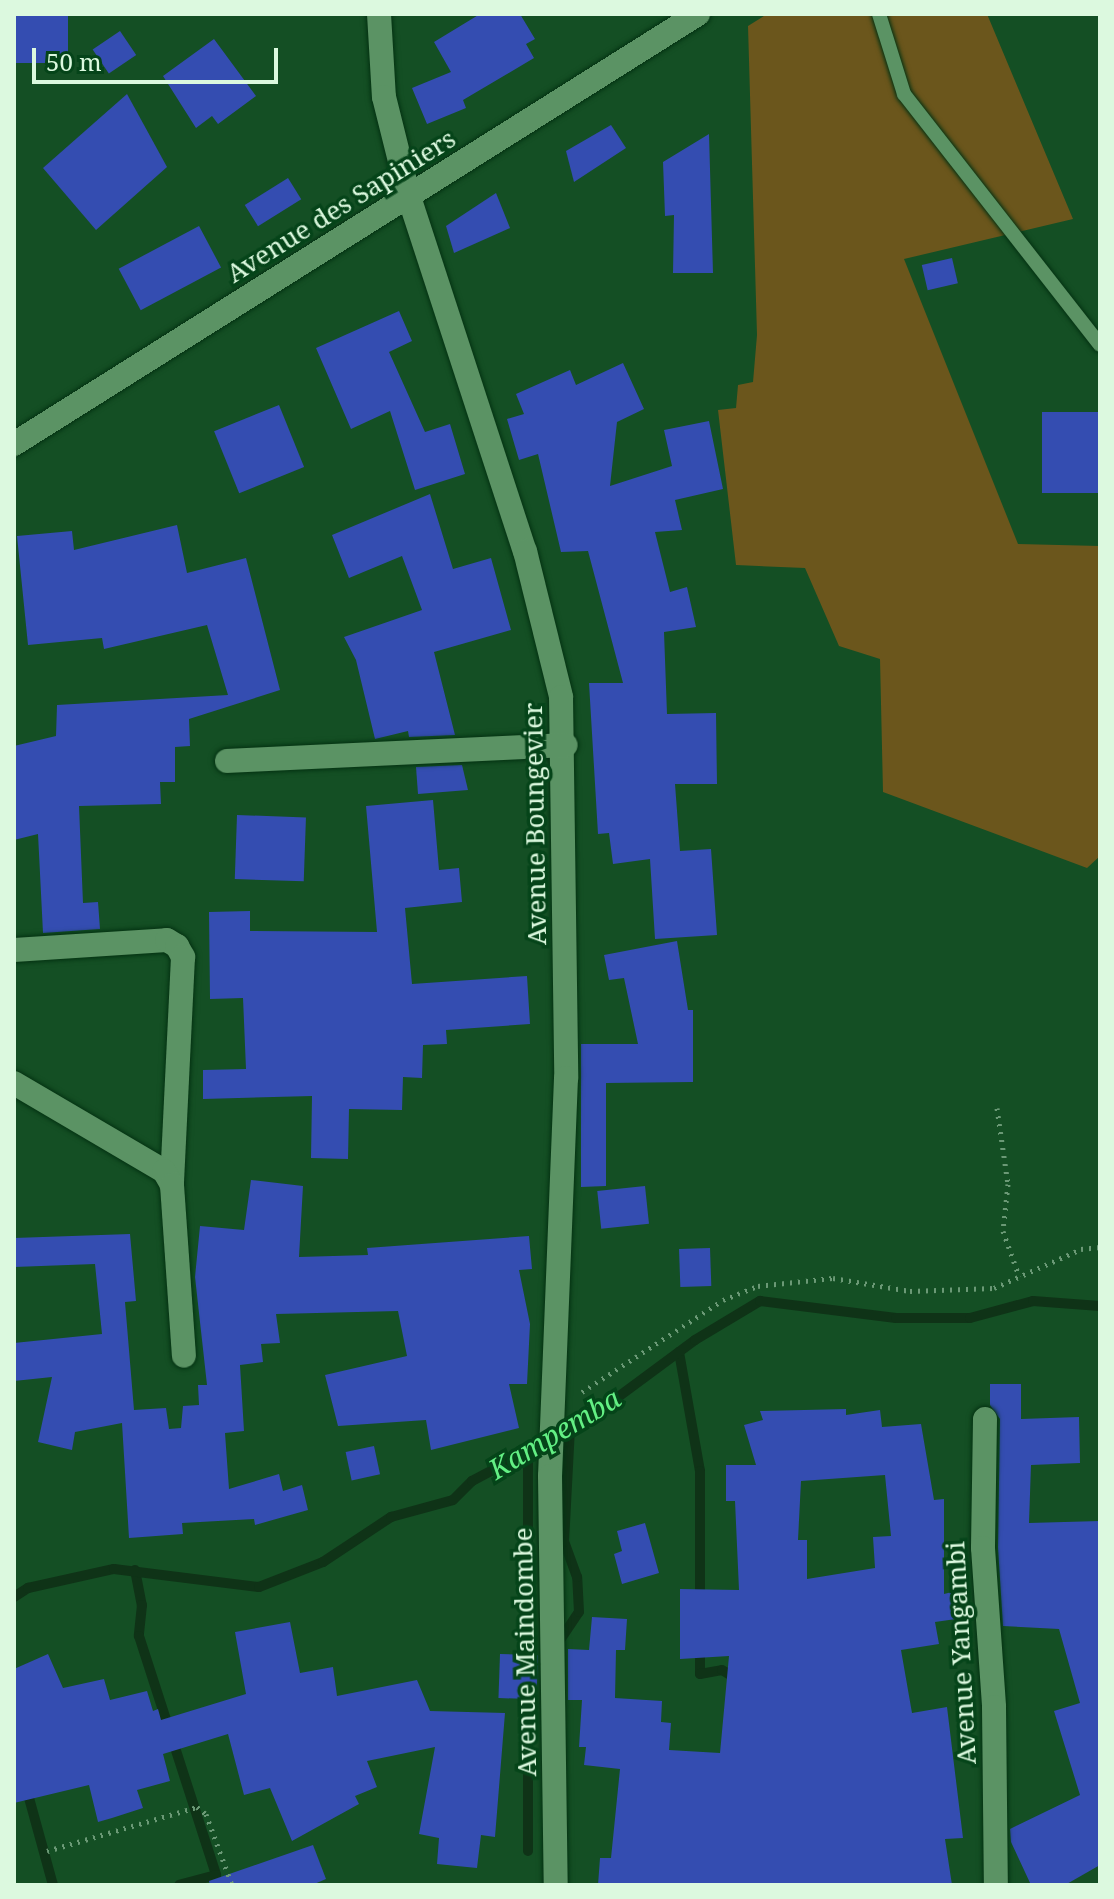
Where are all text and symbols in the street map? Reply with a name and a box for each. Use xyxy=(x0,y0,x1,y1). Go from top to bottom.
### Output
scale bar xyxy=(36,32,282,82)
text: 50 m xyxy=(46,45,102,78)
street label: Avenue des Sapiniers xyxy=(221,123,461,289)
street label: Avenue Boungevier xyxy=(517,703,553,945)
water label: Kampemba xyxy=(482,1381,626,1485)
street label: Avenue Maindombe xyxy=(507,1527,543,1777)
street label: Avenue Yangambi xyxy=(940,1541,982,1765)

